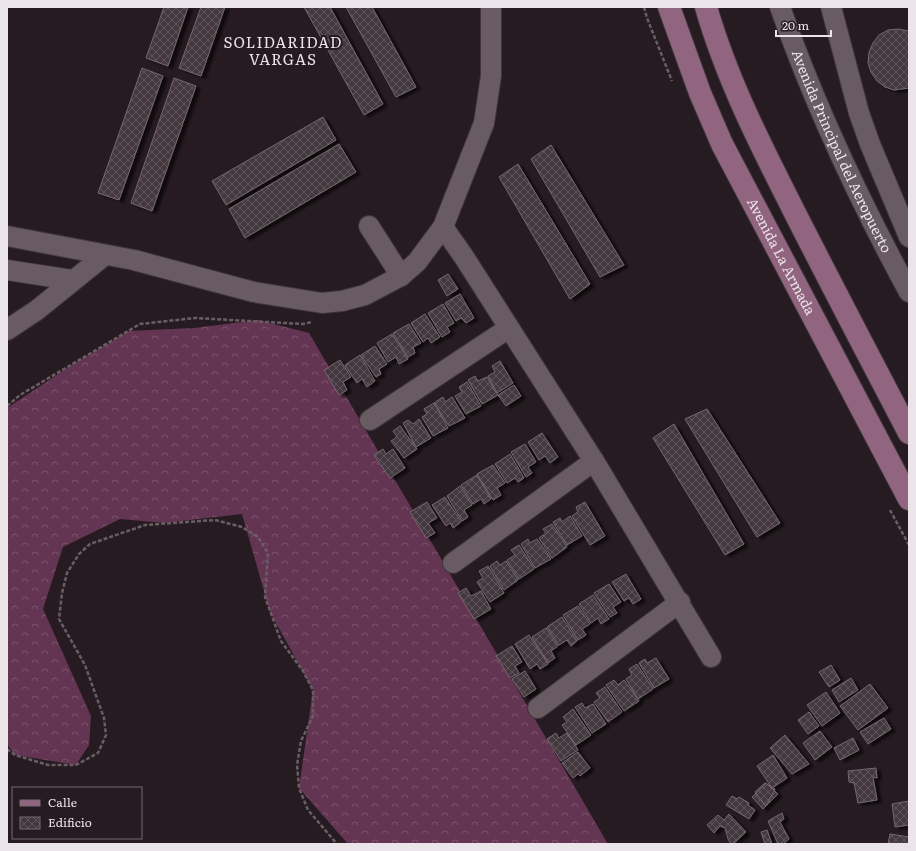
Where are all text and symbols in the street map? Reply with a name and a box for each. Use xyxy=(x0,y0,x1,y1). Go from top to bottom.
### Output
scale bar xyxy=(776,12,831,38)
text: 20 m xyxy=(782,16,809,34)
district label: SOLIDARIDAD VARGAS xyxy=(223,30,343,70)
street label: Avenida Principal del Aeropuerto xyxy=(788,47,897,256)
street label: Avenida La Armada xyxy=(743,194,821,319)
legend xyxy=(12,787,142,839)
text: Calle xyxy=(48,793,77,811)
text: Edificio xyxy=(48,813,92,831)

